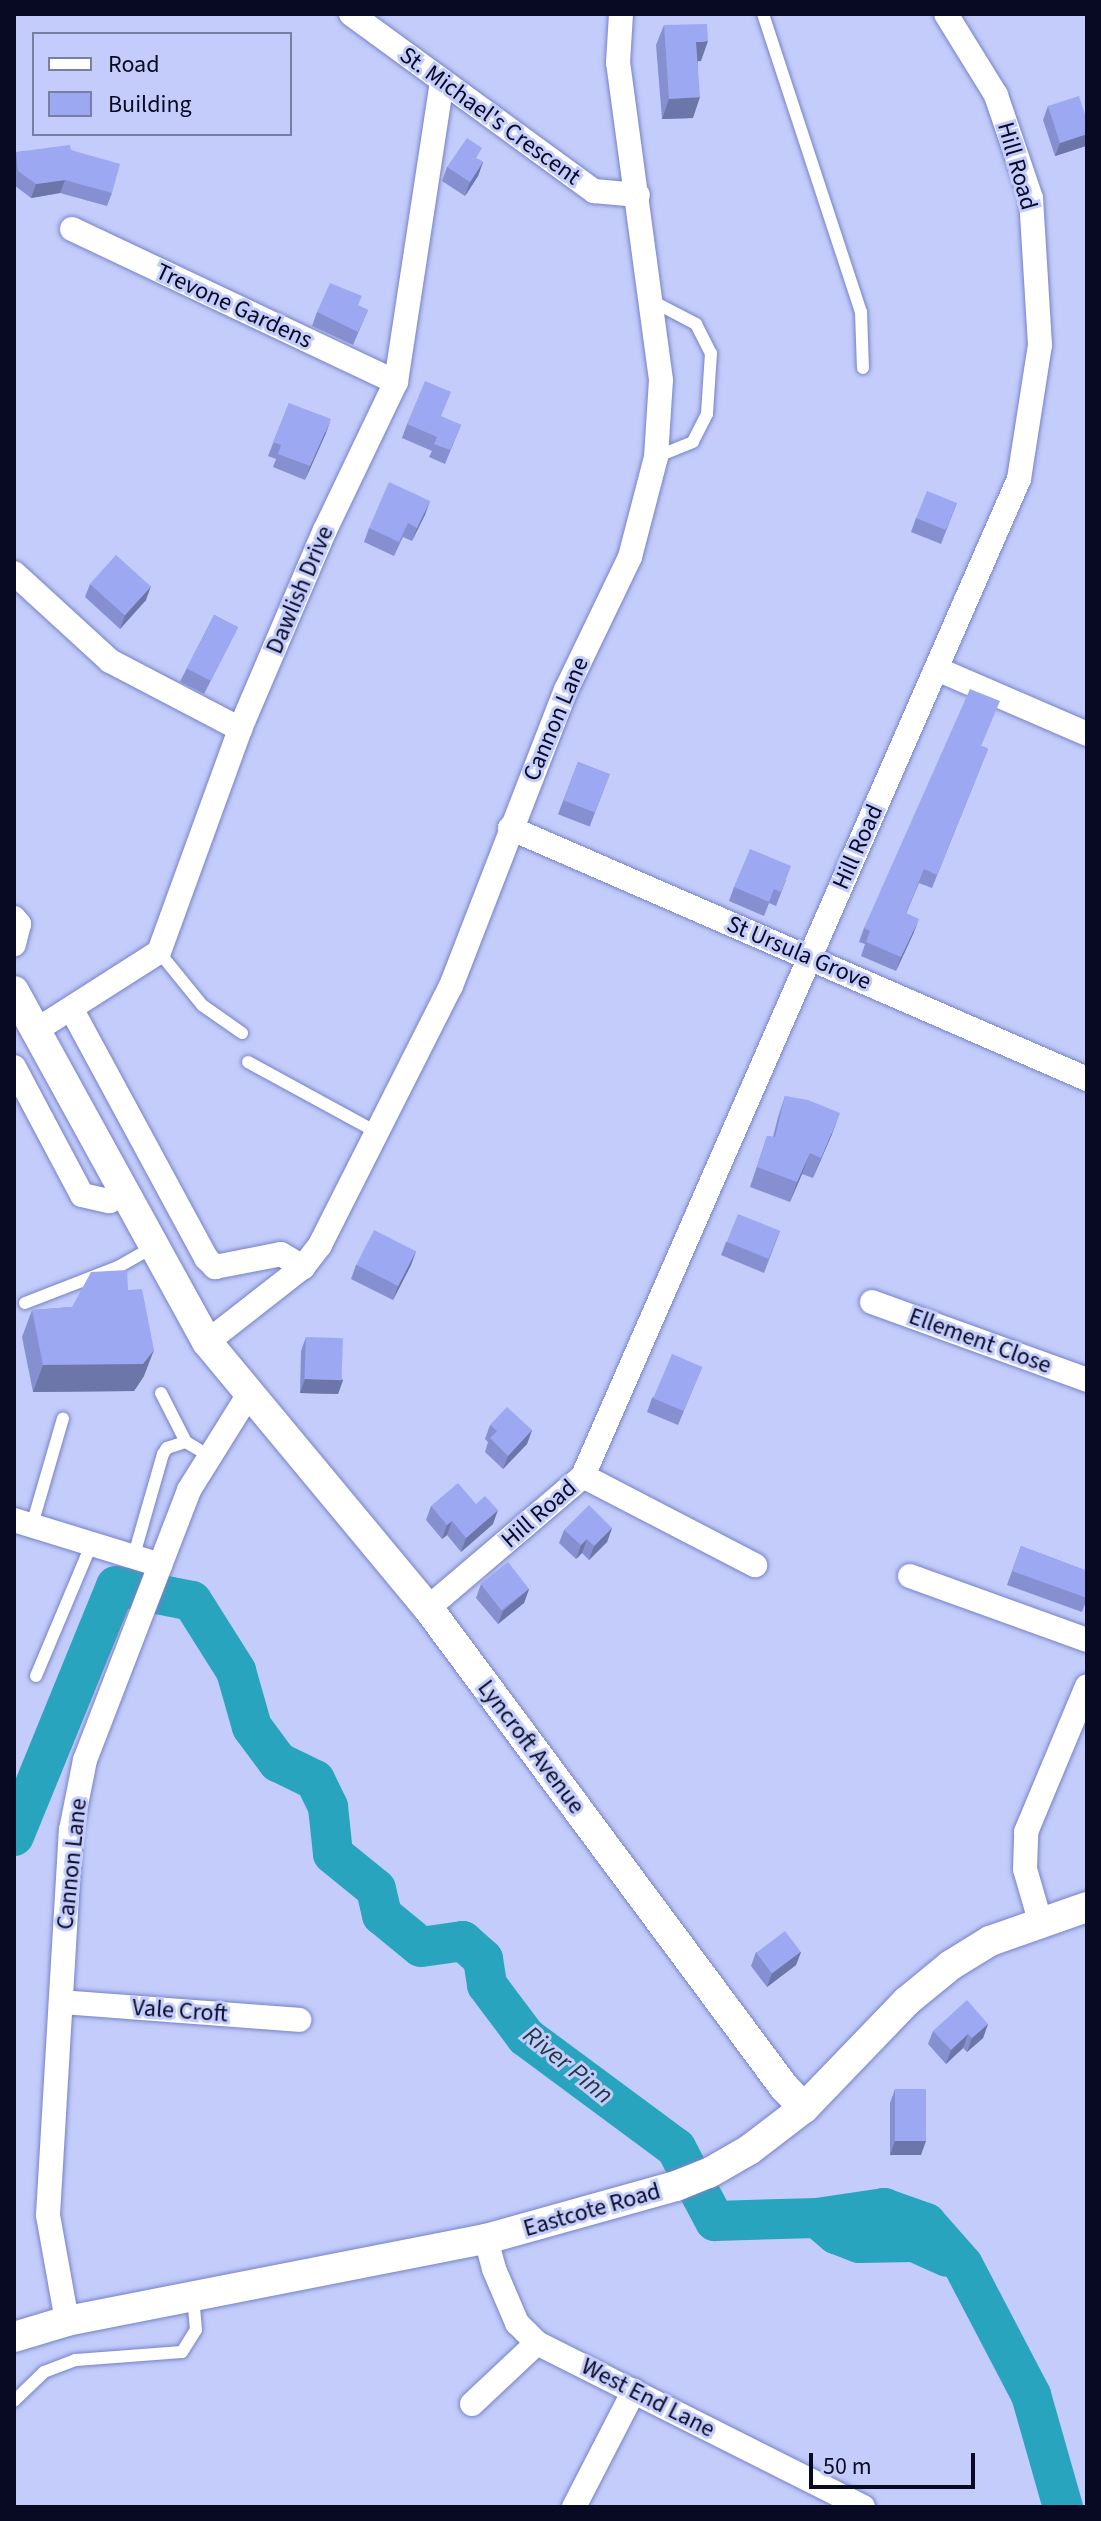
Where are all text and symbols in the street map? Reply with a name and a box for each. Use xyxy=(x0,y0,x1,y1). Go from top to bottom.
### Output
legend xyxy=(32,32,292,136)
street label: St. Michael's Crescent xyxy=(394,41,586,191)
text: Road xyxy=(108,47,160,82)
text: Building xyxy=(108,87,192,122)
street label: Hill Road xyxy=(991,119,1043,213)
street label: Trevone Gardens xyxy=(151,257,317,355)
street label: Dawlish Drive xyxy=(260,522,340,658)
street label: Cannon Lane xyxy=(517,653,595,785)
street label: Hill Road xyxy=(827,800,889,894)
street label: St Ursula Grove xyxy=(723,910,875,996)
street label: Ellement Close xyxy=(905,1302,1055,1380)
street label: Hill Road xyxy=(496,1474,582,1554)
street label: Lyncroft Avenue xyxy=(471,1674,591,1820)
street label: Cannon Lane xyxy=(51,1797,93,1931)
street label: Vale Croft xyxy=(131,1993,229,2029)
water label: River Pinn xyxy=(517,2019,619,2111)
street label: Eastcote Road xyxy=(520,2177,664,2243)
street label: West End Lane xyxy=(576,2352,720,2444)
scale bar xyxy=(813,2437,979,2487)
text: 50 m xyxy=(823,2449,872,2484)

